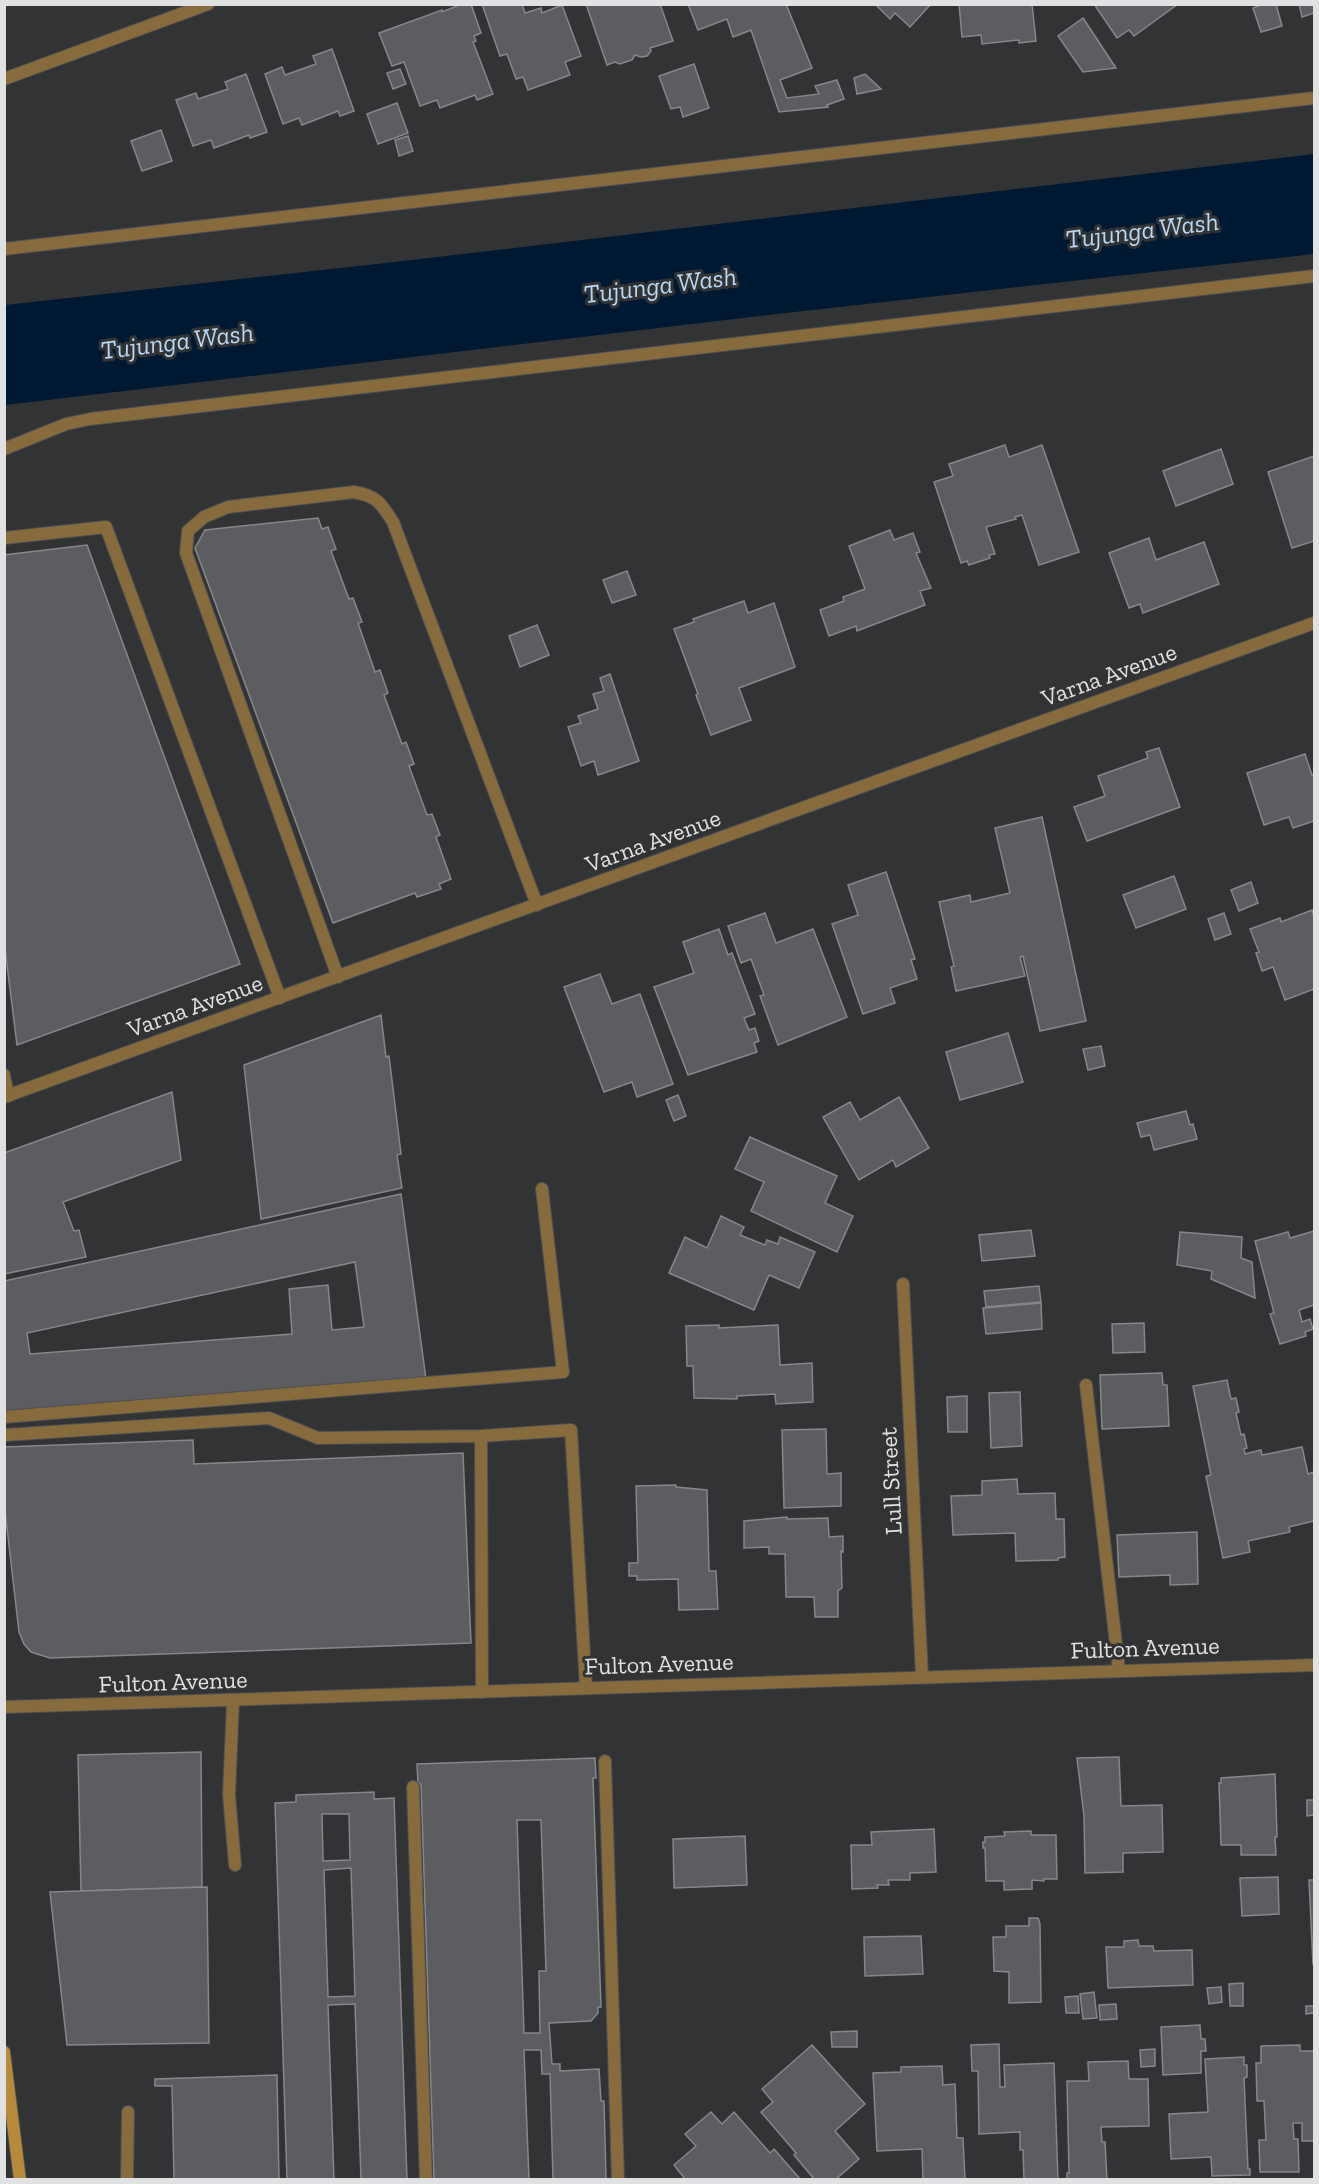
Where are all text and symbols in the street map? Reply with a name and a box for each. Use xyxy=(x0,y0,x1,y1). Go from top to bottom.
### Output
water label: Tujunga Wash xyxy=(1064,205,1220,255)
water label: Tujunga Wash xyxy=(582,260,738,310)
water label: Tujunga Wash xyxy=(99,316,255,366)
street label: Varna Avenue xyxy=(1036,637,1180,713)
street label: Varna Avenue xyxy=(580,803,724,879)
street label: Varna Avenue xyxy=(122,968,266,1044)
street label: Lull Street xyxy=(873,1426,908,1536)
street label: Fulton Avenue xyxy=(1070,1630,1220,1665)
street label: Fulton Avenue xyxy=(584,1646,734,1681)
street label: Fulton Avenue xyxy=(98,1664,248,1699)

